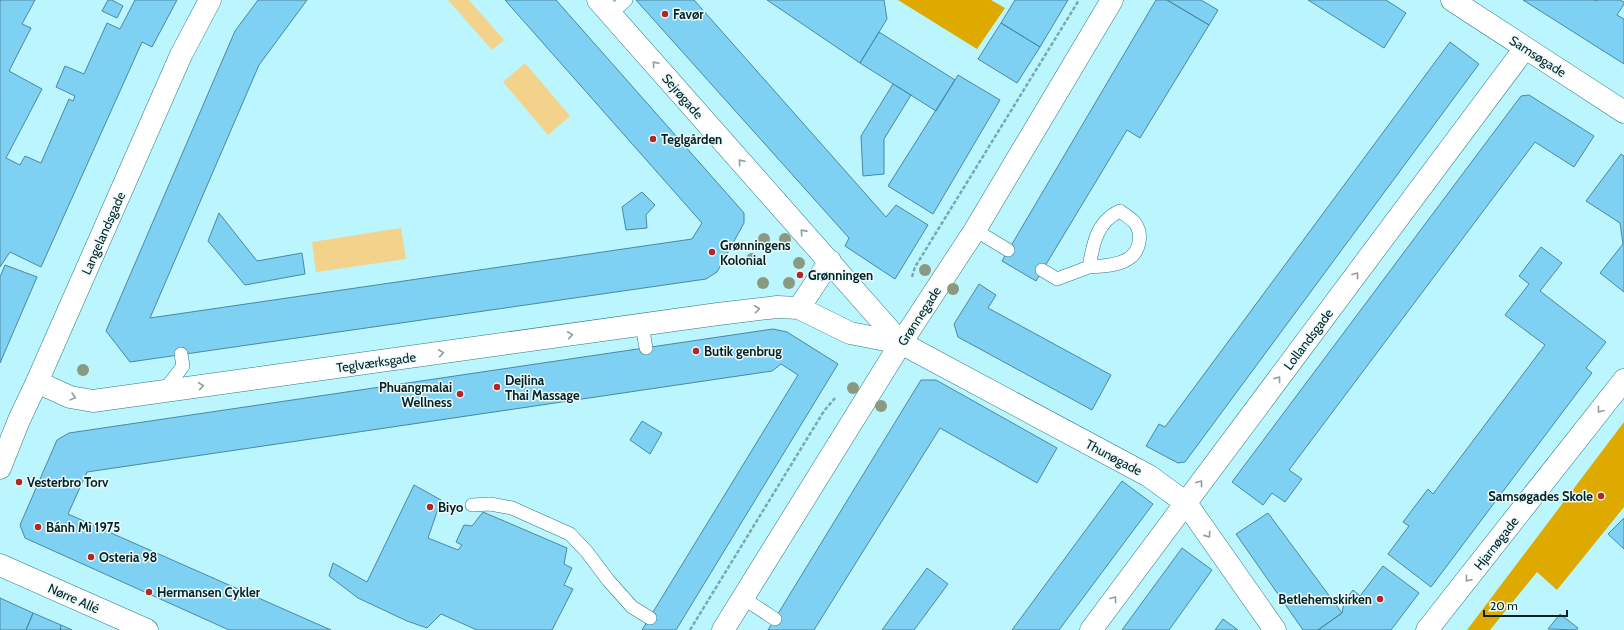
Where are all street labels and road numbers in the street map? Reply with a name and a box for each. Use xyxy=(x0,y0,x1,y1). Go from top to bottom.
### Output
street label: Samsøgade xyxy=(1507,32,1570,80)
street label: Sejrøgade xyxy=(658,70,707,123)
street label: Langelandsgade xyxy=(78,189,129,277)
street label: Grønnegade xyxy=(894,283,944,349)
street label: Lollandsgade xyxy=(1280,305,1336,373)
street label: Teglværksgade xyxy=(335,348,417,376)
street label: Thunøgade xyxy=(1083,435,1145,479)
street label: Hjarnøgade xyxy=(1470,513,1523,573)
street label: Nørre Allé xyxy=(46,580,102,617)

